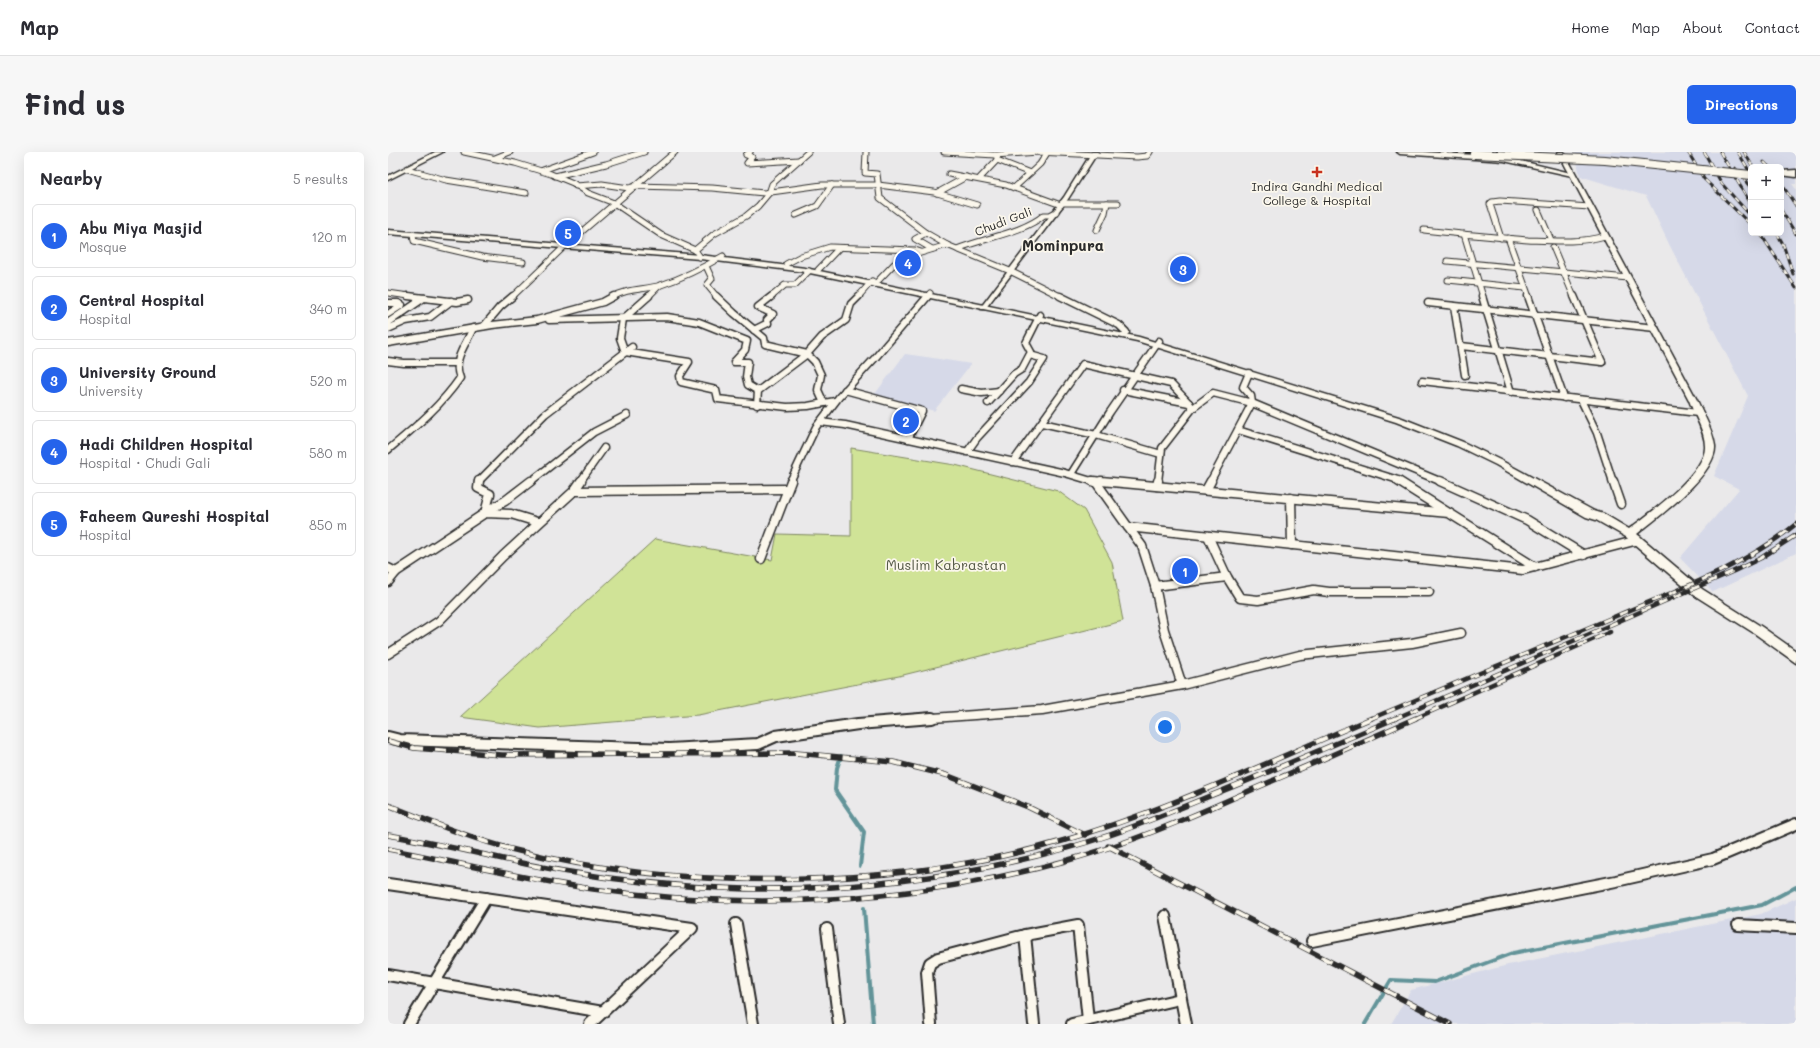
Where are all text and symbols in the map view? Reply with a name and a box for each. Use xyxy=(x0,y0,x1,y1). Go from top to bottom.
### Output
text: Map xyxy=(20,15,59,40)
text: Home xyxy=(1571,18,1609,37)
text: Map xyxy=(1631,18,1660,37)
text: About xyxy=(1682,18,1723,37)
text: Contact xyxy=(1745,18,1800,37)
button: Directions xyxy=(1687,85,1796,124)
text: Find us xyxy=(24,86,125,122)
map controls xyxy=(1748,164,1784,236)
button: + xyxy=(1748,164,1784,200)
marker: Indira Gandhi Medical College & Hospital xyxy=(1311,166,1323,178)
text: Nearby xyxy=(40,167,102,189)
text: 5 results xyxy=(293,170,348,187)
place label: Indira Gandhi Medical College & Hospital xyxy=(1251,178,1383,208)
button: − xyxy=(1748,200,1784,236)
street label: Chudi Gali xyxy=(972,203,1034,239)
text: Abu Miya Masjid xyxy=(79,218,202,238)
pin: 5 xyxy=(555,218,581,248)
text: 1 xyxy=(51,228,57,245)
text: 120 m xyxy=(311,228,347,245)
district label: Mominpura xyxy=(1022,235,1104,255)
text: Mosque xyxy=(79,238,127,255)
pin: 4 xyxy=(895,248,921,278)
pin: 3 xyxy=(1170,254,1196,284)
text: Central Hospital xyxy=(79,290,204,310)
text: 2 xyxy=(50,300,58,317)
text: 340 m xyxy=(309,300,347,317)
text: Hospital xyxy=(79,310,131,327)
text: University Ground xyxy=(79,362,216,382)
text: 3 xyxy=(50,372,58,389)
text: 520 m xyxy=(310,372,347,389)
text: University xyxy=(79,382,143,399)
pin: 2 xyxy=(893,406,919,436)
text: Hadi Children Hospital xyxy=(79,434,253,454)
text: 4 xyxy=(50,444,58,461)
text: 580 m xyxy=(309,444,347,461)
text: Hospital · Chudi Gali xyxy=(79,454,210,471)
text: Faheem Qureshi Hospital xyxy=(79,506,269,526)
text: 5 xyxy=(50,516,58,533)
text: 850 m xyxy=(309,516,347,533)
text: Hospital xyxy=(79,526,131,543)
park label: Muslim Kabrastan xyxy=(886,555,1006,574)
pin: 1 xyxy=(1172,556,1198,586)
your location xyxy=(1155,717,1175,737)

